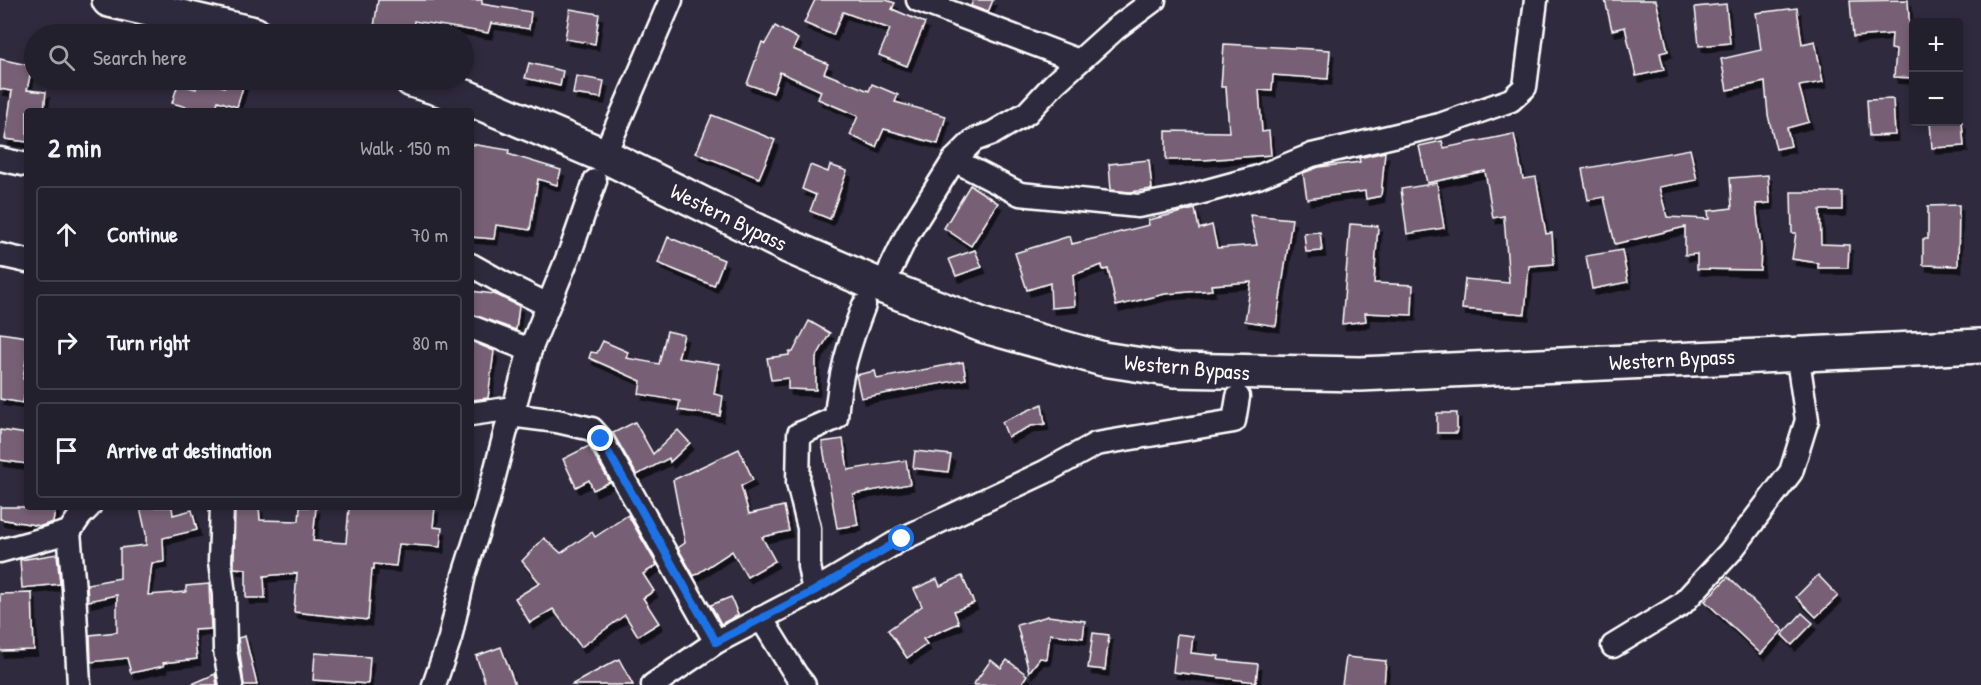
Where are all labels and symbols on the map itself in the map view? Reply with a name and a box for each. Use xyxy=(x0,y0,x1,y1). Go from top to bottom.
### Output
street label: Western Bypass xyxy=(666,176,792,258)
street label: Western Bypass xyxy=(1608,341,1736,377)
street label: Western Bypass xyxy=(1123,347,1251,387)
route end xyxy=(587,425,613,451)
route start xyxy=(888,525,914,551)

